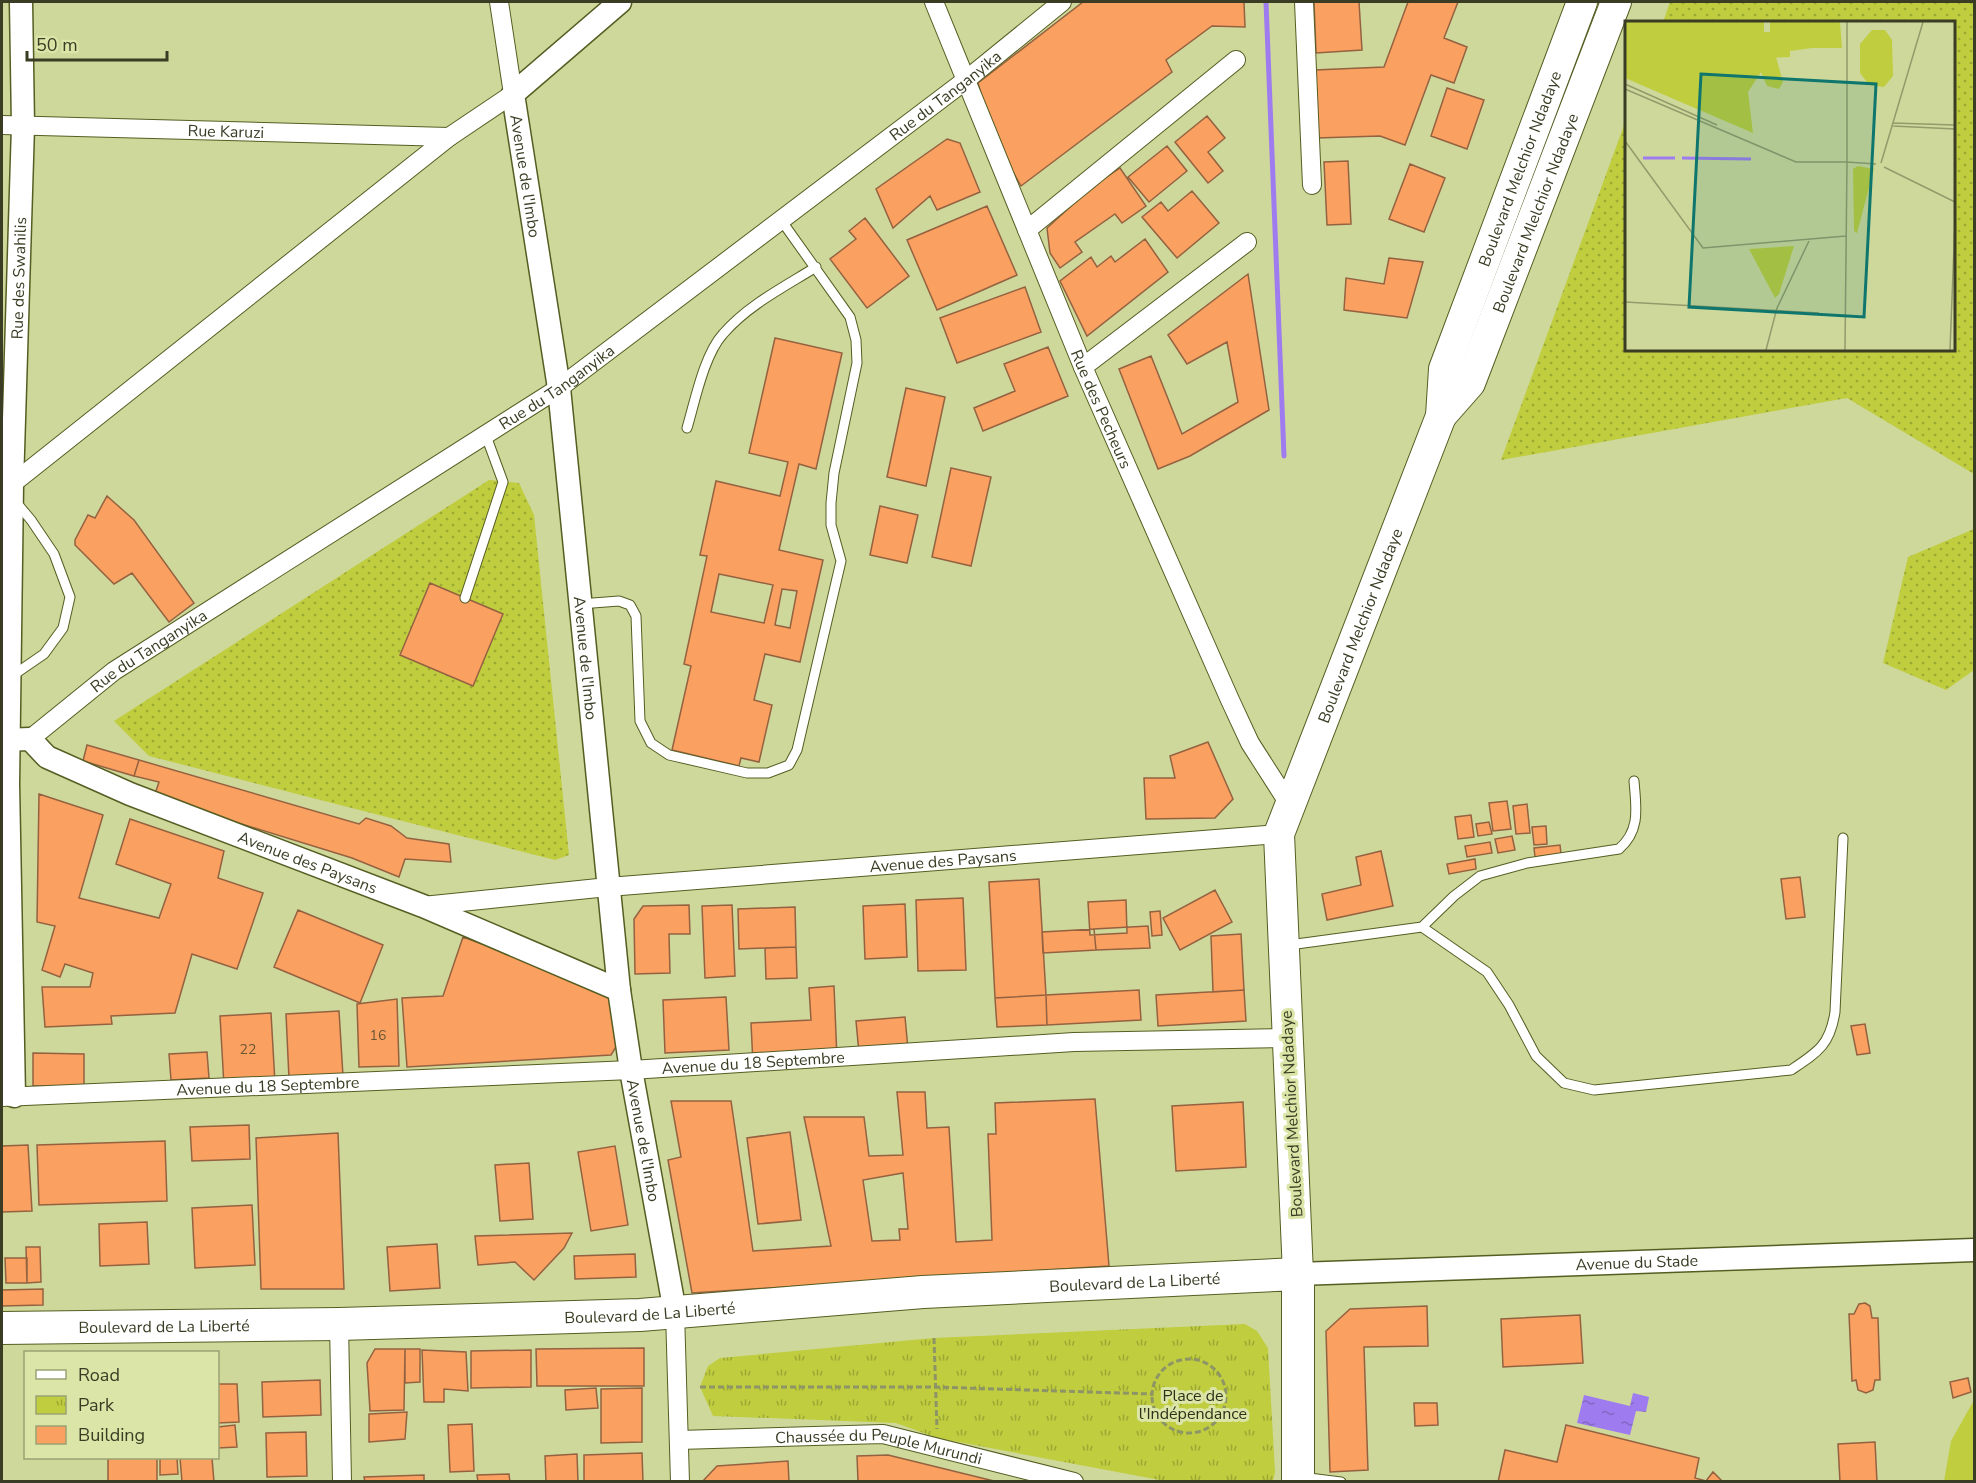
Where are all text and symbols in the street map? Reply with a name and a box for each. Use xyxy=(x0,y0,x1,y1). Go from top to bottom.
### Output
inset map xyxy=(1625,21,1955,351)
scale bar xyxy=(27,24,166,62)
text: 50 m xyxy=(36,33,78,57)
street label: Rue du Tanganyika xyxy=(885,46,1006,146)
street label: Boulevard Melchior Ndadaye xyxy=(1474,68,1567,270)
street label: Boulevard Mlelchior Ndadaye xyxy=(1488,110,1584,316)
street label: Avenue de l'Imbo xyxy=(504,113,545,239)
street label: Rue Karuzi xyxy=(187,120,265,144)
street label: Rue des Swahilis xyxy=(6,217,32,340)
street label: Rue du Tanganyika xyxy=(495,340,619,435)
street label: Rue des Pecheurs xyxy=(1065,346,1136,472)
street label: Boulevard Melchior Ndadaye xyxy=(1313,525,1408,727)
street label: Avenue de l'Imbo xyxy=(568,595,602,721)
street label: Rue du Tanganyika xyxy=(86,605,212,698)
street label: Avenue des Paysans xyxy=(235,826,380,900)
street label: Avenue des Paysans xyxy=(869,845,1017,878)
street label: Boulevard Melchior Ndadaye xyxy=(1276,1010,1308,1218)
house number: 16 xyxy=(370,1026,386,1045)
house number: 22 xyxy=(240,1040,256,1059)
street label: Avenue du 18 Septembre xyxy=(661,1047,845,1080)
street label: Avenue du 18 Septembre xyxy=(176,1072,360,1102)
street label: Avenue de l'Imbo xyxy=(621,1077,665,1204)
street label: Avenue du Stade xyxy=(1575,1250,1699,1276)
street label: Boulevard de La Liberté xyxy=(1049,1268,1221,1298)
street label: Boulevard de La Liberté xyxy=(564,1297,736,1329)
street label: Boulevard de La Liberté xyxy=(78,1315,250,1339)
legend xyxy=(24,1351,219,1459)
text: Road xyxy=(78,1363,120,1387)
park label: Place de l'Indépendance xyxy=(1139,1385,1247,1425)
text: Park xyxy=(78,1393,115,1417)
text: Building xyxy=(78,1423,145,1447)
street label: Chaussée du Peuple Murundi xyxy=(775,1424,984,1470)

